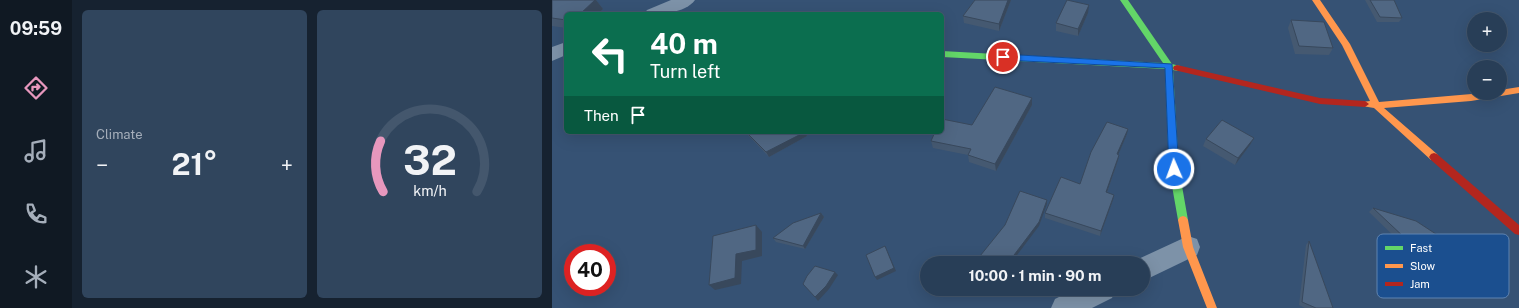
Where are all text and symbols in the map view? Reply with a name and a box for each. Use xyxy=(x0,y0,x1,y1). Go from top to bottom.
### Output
map controls xyxy=(1467,12,1507,100)
button: + xyxy=(1467,12,1507,52)
text: 09:59 xyxy=(10,18,62,39)
text: 40 m xyxy=(650,27,718,60)
icon: left xyxy=(584,28,636,80)
pin xyxy=(986,40,1020,74)
icon: arrive xyxy=(992,46,1014,68)
button: − xyxy=(1467,60,1507,100)
text: Turn left xyxy=(650,61,720,82)
icon: directions xyxy=(22,74,50,102)
icon: arrive xyxy=(627,104,649,126)
text: Then xyxy=(584,107,619,124)
text: Climate xyxy=(96,127,143,142)
text: 32 xyxy=(402,135,457,184)
icon: music xyxy=(22,137,50,165)
text: 21° xyxy=(171,146,218,182)
position arrow xyxy=(1153,148,1195,190)
text: − xyxy=(96,152,108,178)
text: + xyxy=(281,152,293,178)
text: km/h xyxy=(413,182,446,199)
icon: phone xyxy=(22,200,50,228)
legend xyxy=(1377,234,1509,298)
text: Fast xyxy=(1410,242,1432,254)
speed limit sign: 40 xyxy=(564,244,616,296)
text: Slow xyxy=(1410,260,1436,272)
icon: climate xyxy=(22,263,50,291)
text: 10:00 · 1 min · 90 m xyxy=(968,267,1102,284)
text: Jam xyxy=(1410,278,1430,290)

